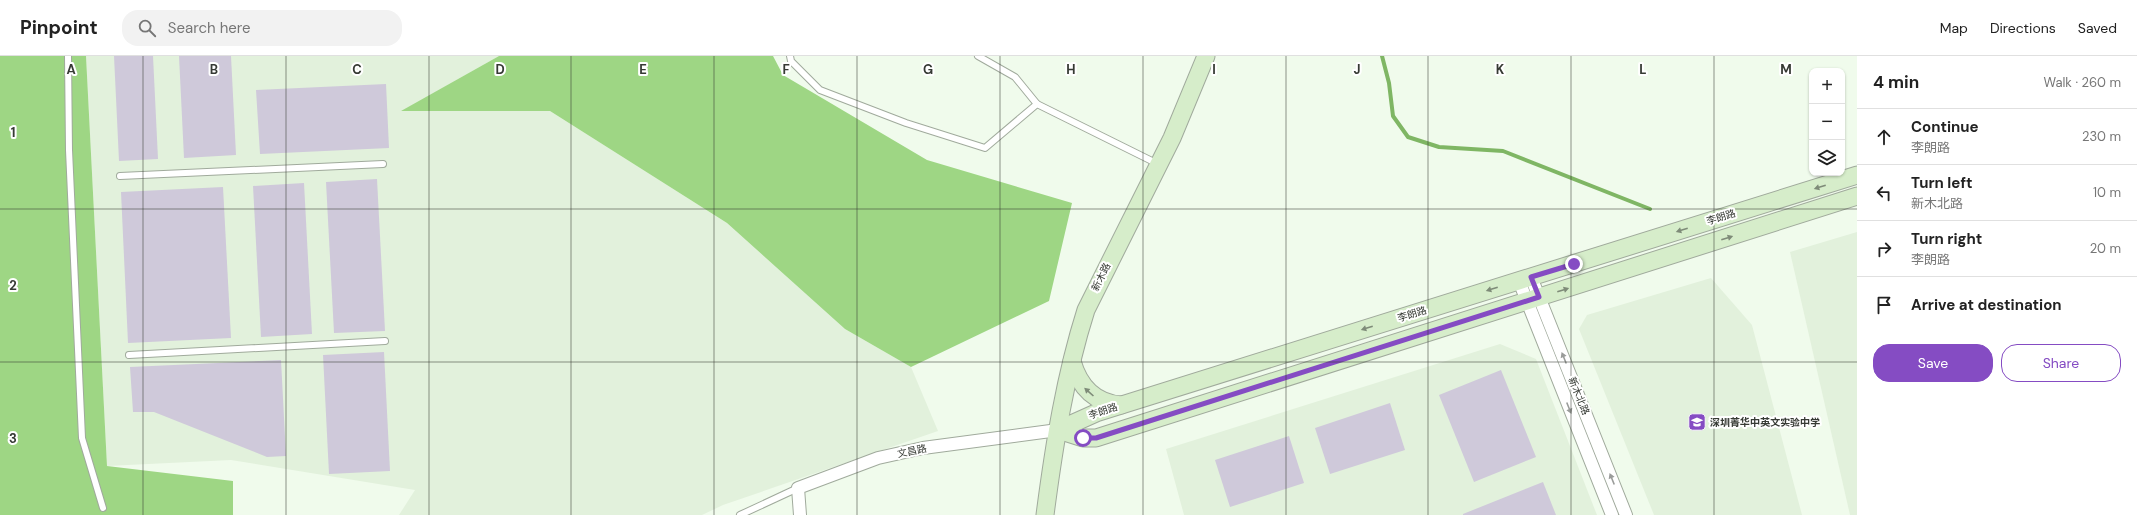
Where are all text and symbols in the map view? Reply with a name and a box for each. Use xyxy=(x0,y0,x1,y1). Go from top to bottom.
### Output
search box xyxy=(122,10,402,46)
text: Pinpoint xyxy=(20,15,98,40)
icon: search xyxy=(136,17,158,39)
text: Search here xyxy=(168,18,251,38)
text: Map xyxy=(1940,19,1968,37)
text: Directions xyxy=(1990,19,2056,37)
text: Saved xyxy=(2078,19,2117,37)
text: A xyxy=(66,61,76,78)
text: B xyxy=(210,61,218,78)
text: C xyxy=(352,61,362,78)
text: D xyxy=(495,61,505,78)
text: E xyxy=(639,61,647,78)
text: F xyxy=(782,61,790,78)
text: G xyxy=(923,61,933,78)
text: H xyxy=(1066,61,1076,78)
text: I xyxy=(1212,61,1216,78)
text: J xyxy=(1353,61,1361,78)
text: K xyxy=(1496,61,1505,78)
text: L xyxy=(1639,61,1647,78)
text: M xyxy=(1780,61,1792,78)
map controls xyxy=(1809,68,1845,176)
button: + xyxy=(1809,68,1845,104)
text: 4 min xyxy=(1873,71,1919,93)
text: Walk · 260 m xyxy=(2043,74,2121,91)
button: − xyxy=(1809,104,1845,140)
text: Continue xyxy=(1911,117,1979,137)
text: 1 xyxy=(11,124,15,141)
icon: ahead xyxy=(1873,126,1895,148)
text: 230 m xyxy=(2082,128,2121,145)
text: 李朗路 xyxy=(1911,139,1950,156)
button: layers xyxy=(1809,140,1845,176)
text: Turn left xyxy=(1911,173,1972,193)
icon: left xyxy=(1873,182,1895,204)
one-way arrow xyxy=(1813,184,1825,190)
text: 10 m xyxy=(2093,184,2121,201)
text: 新木北路 xyxy=(1911,195,1963,212)
street label: 李朗路 xyxy=(1705,206,1737,228)
one-way arrow xyxy=(1676,227,1688,233)
text: Turn right xyxy=(1911,229,1982,249)
one-way arrow xyxy=(1721,234,1733,240)
icon: right xyxy=(1873,238,1895,260)
text: 20 m xyxy=(2090,240,2121,257)
text: 李朗路 xyxy=(1911,251,1950,268)
route end xyxy=(1565,255,1583,273)
street label: 新木路 xyxy=(1089,261,1113,293)
text: 2 xyxy=(9,277,17,294)
one-way arrow xyxy=(1485,287,1497,293)
one-way arrow xyxy=(1557,287,1569,293)
icon: arrive xyxy=(1873,294,1895,316)
text: Arrive at destination xyxy=(1911,295,2062,315)
street label: 李朗路 xyxy=(1396,303,1428,325)
one-way arrow xyxy=(1361,325,1373,331)
button: Save xyxy=(1873,344,1993,382)
button: Share xyxy=(2001,344,2121,382)
one-way arrow xyxy=(1560,352,1566,364)
street label: 新木北路 xyxy=(1565,375,1593,417)
one-way arrow xyxy=(1084,388,1095,397)
street label: 李朗路 xyxy=(1087,400,1119,422)
one-way arrow xyxy=(1567,403,1573,415)
school or university icon: 深圳菁华中英文实验中学 xyxy=(1687,412,1707,432)
place label: 深圳菁华中英文实验中学 xyxy=(1710,416,1820,429)
route start xyxy=(1074,429,1092,447)
text: 3 xyxy=(9,430,17,447)
street label: 文昌路 xyxy=(896,442,928,460)
one-way arrow xyxy=(1608,472,1614,484)

